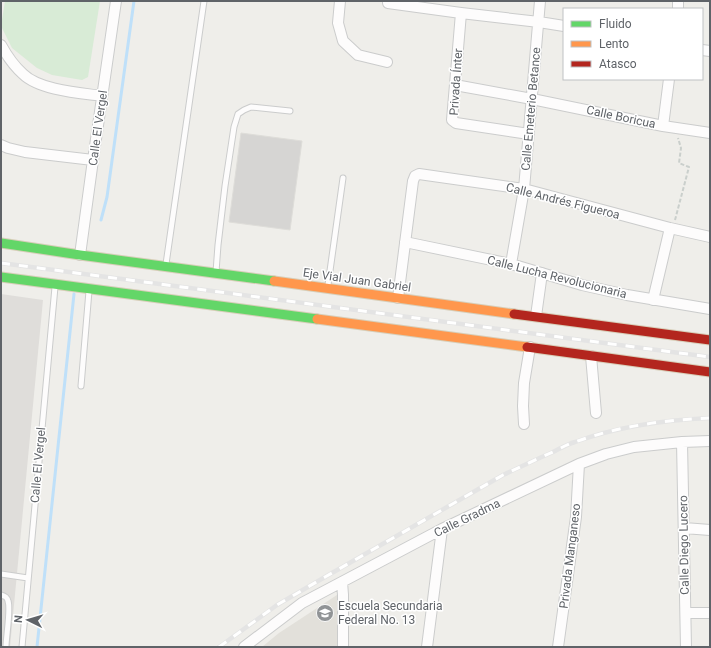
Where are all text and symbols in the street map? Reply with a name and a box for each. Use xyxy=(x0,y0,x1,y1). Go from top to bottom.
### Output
legend xyxy=(563,8,703,80)
text: Fluido xyxy=(599,17,632,31)
text: Lento xyxy=(599,37,629,51)
street label: Calle Emeterio Betance xyxy=(519,47,543,171)
street label: Privada Ínter xyxy=(446,48,465,116)
text: Atasco xyxy=(599,57,637,71)
street label: Calle El Vergel xyxy=(86,89,110,167)
street label: Calle Boricua xyxy=(585,103,657,131)
street label: Calle Andrés Figueroa xyxy=(505,180,621,222)
street label: Calle Lucha Revolucionaria xyxy=(486,253,628,301)
street label: Eje Vial Juan Gabriel xyxy=(302,265,412,295)
street label: Calle El Vergel xyxy=(28,427,48,503)
street label: Calle Diego Lucero xyxy=(676,495,692,595)
street label: Calle Gradma xyxy=(432,496,502,540)
street label: Privada Manganeso xyxy=(557,502,583,609)
place label: Escuela Secundaria Federal No. 13 xyxy=(338,599,443,627)
north arrow xyxy=(8,600,48,640)
school or university icon: Escuela Secundaria Federal No. 13 xyxy=(315,603,335,623)
text: N xyxy=(12,615,25,624)

